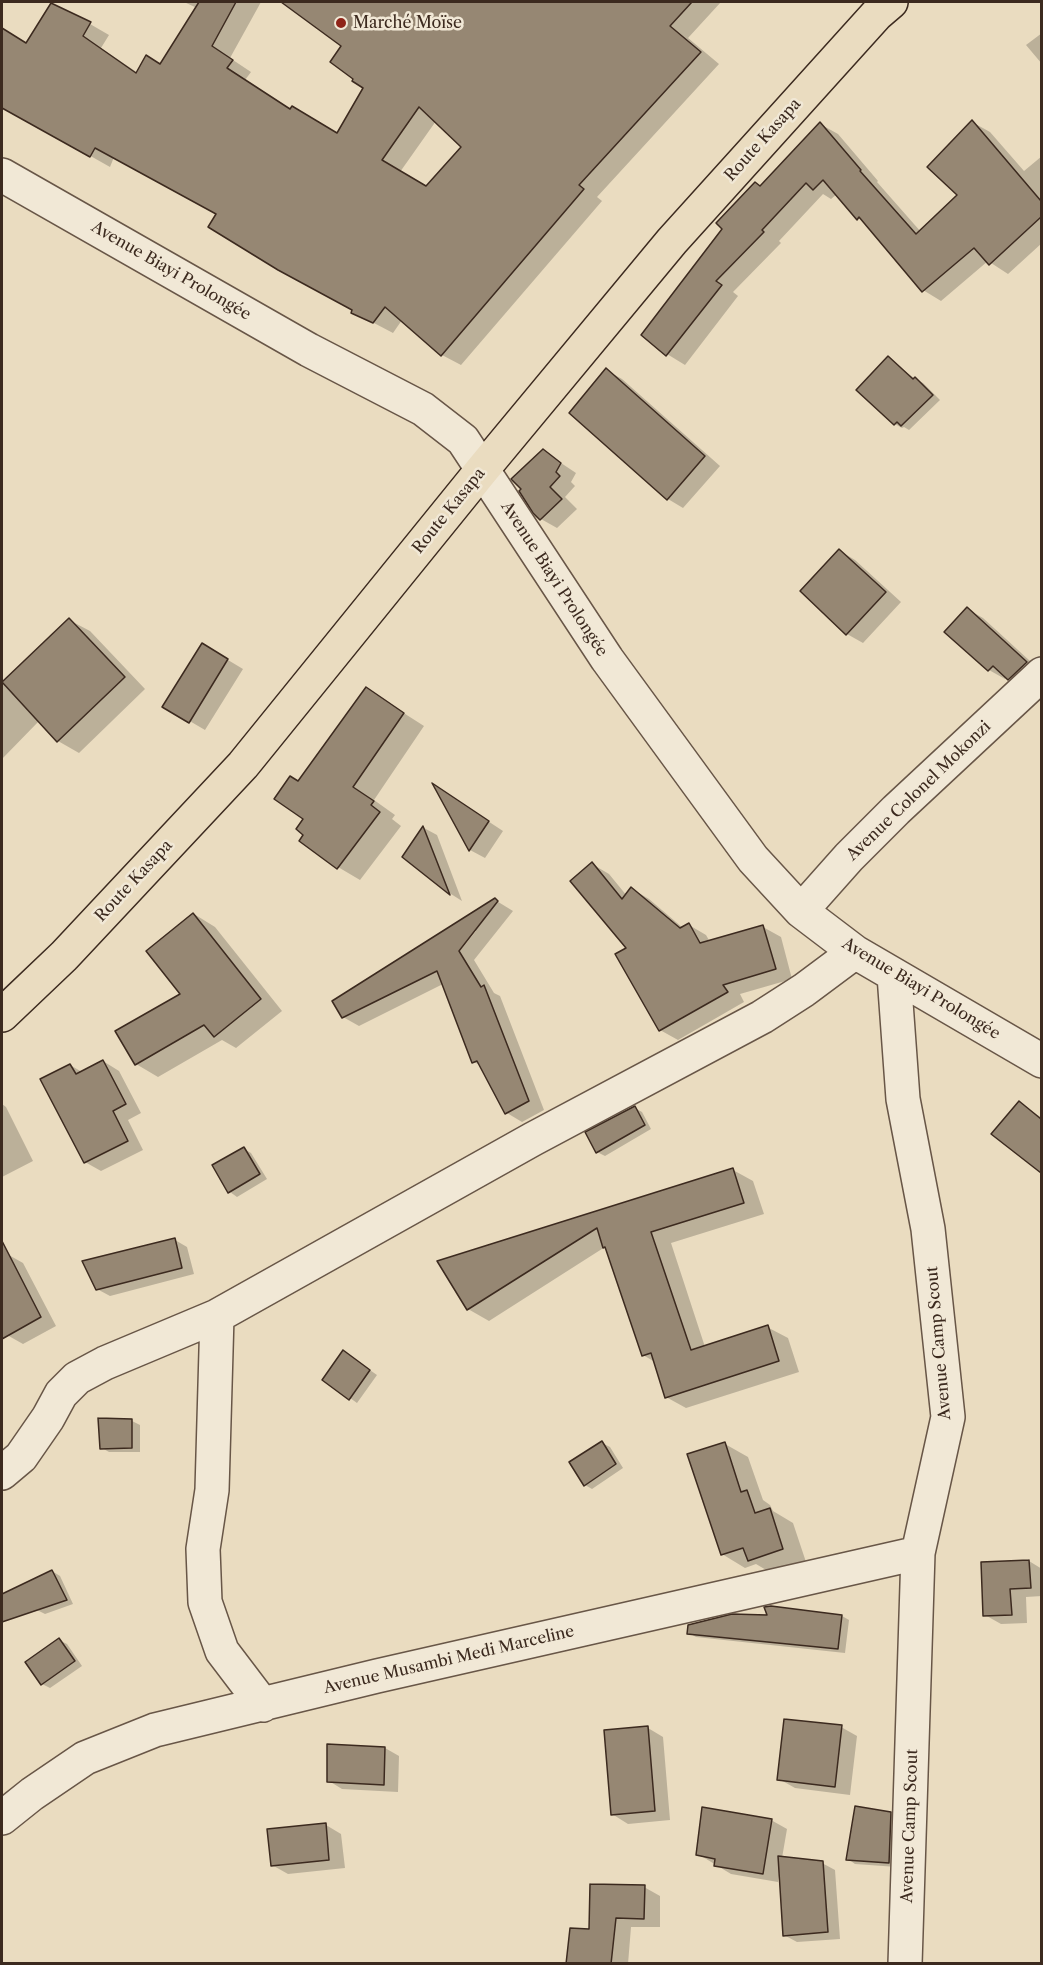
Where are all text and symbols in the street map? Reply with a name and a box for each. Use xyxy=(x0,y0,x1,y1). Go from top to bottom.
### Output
place label: Marché Moïse xyxy=(353,13,462,33)
marker: Marché Moïse xyxy=(334,16,348,30)
street label: Route Kasapa xyxy=(721,95,805,185)
street label: Avenue Biayi Prolongée xyxy=(88,217,254,325)
street label: Route Kasapa xyxy=(409,464,489,558)
street label: Avenue Biayi Prolongée xyxy=(497,498,611,660)
street label: Avenue Colonel Mokonzi xyxy=(843,717,995,865)
street label: Route Kasapa xyxy=(91,836,177,926)
street label: Avenue Biayi Prolongée xyxy=(838,934,1004,1044)
street label: Avenue Camp Scout xyxy=(923,1265,955,1421)
street label: Avenue Musambi Medi Marceline xyxy=(322,1622,576,1698)
street label: Avenue Camp Scout xyxy=(898,1749,922,1903)

